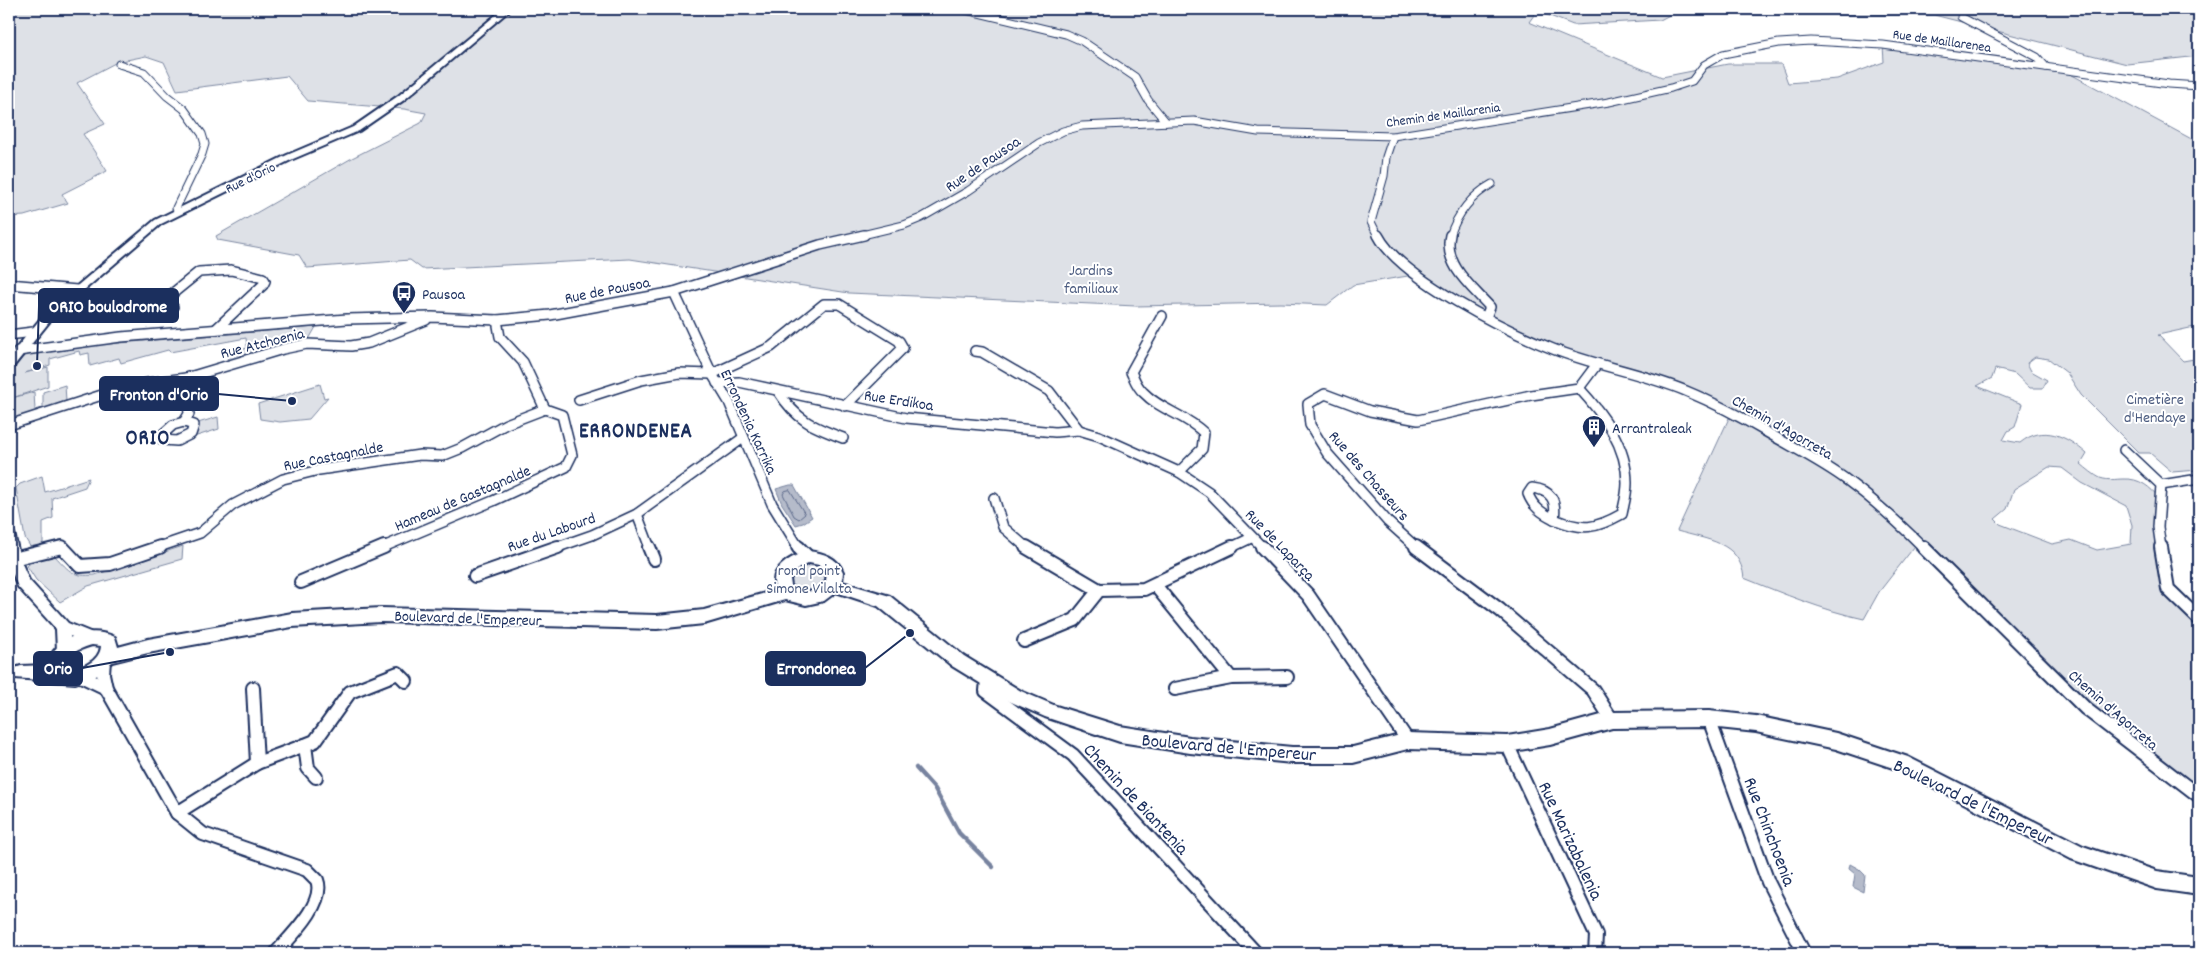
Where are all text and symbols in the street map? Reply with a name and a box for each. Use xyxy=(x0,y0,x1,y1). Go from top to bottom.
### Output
street label: Rue de Maillarenea xyxy=(1891,25,1993,59)
street label: Chemin de Maillarenia xyxy=(1385,98,1502,134)
street label: Rue de Pausoa xyxy=(941,131,1026,199)
street label: Rue d'Orio xyxy=(222,158,279,200)
park label: Jardins familiaux xyxy=(1064,260,1118,301)
street label: Rue de Pausoa xyxy=(563,272,653,311)
bus stop icon: Pausoa xyxy=(391,280,417,314)
place label: Pausoa xyxy=(422,284,466,307)
callout: ORIO boulodrome xyxy=(39,289,178,322)
text: ORIO boulodrome xyxy=(49,296,167,321)
street label: Rue Atchoenia xyxy=(218,323,307,366)
street label: Errondenia Karrika xyxy=(713,366,782,479)
callout: Fronton d'Orio xyxy=(100,377,218,410)
text: Fronton d'Orio xyxy=(110,384,208,409)
street label: Rue Erdikoa xyxy=(862,385,936,418)
park label: Cimetière d'Hendaye xyxy=(2124,389,2186,430)
street label: Chemin d'Agorreta xyxy=(1727,390,1837,467)
building icon: Arrantraleak xyxy=(1581,414,1607,448)
district label: ERRONDENEA xyxy=(579,418,693,448)
place label: Arrantraleak xyxy=(1612,418,1692,441)
district label: ORIO xyxy=(126,425,170,455)
street label: Rue des Chasseurs xyxy=(1322,426,1414,527)
street label: Rue Castagnalde xyxy=(282,437,385,478)
street label: Hameau de Gastagnalde xyxy=(391,460,535,538)
street label: Rue de Laparça xyxy=(1239,505,1320,587)
street label: Rue du Labourd xyxy=(505,508,599,559)
park label: rond point Simone Vilalta xyxy=(766,560,852,601)
street label: Boulevard de l'Empereur xyxy=(394,605,542,634)
callout: Orio xyxy=(34,652,82,685)
callout: Errondonea xyxy=(766,652,865,685)
text: Orio xyxy=(44,658,72,683)
text: Errondonea xyxy=(777,658,856,683)
street label: Chemin d'Agorreta xyxy=(2062,665,2163,757)
street label: Boulevard de l'Empereur xyxy=(1140,728,1317,771)
street label: Chemin de Biantenia xyxy=(1075,738,1194,863)
street label: Boulevard de l'Empereur xyxy=(1888,754,2057,855)
street label: Rue Chinchoenia xyxy=(1735,774,1801,892)
street label: Rue Marizabalenia xyxy=(1530,778,1609,906)

